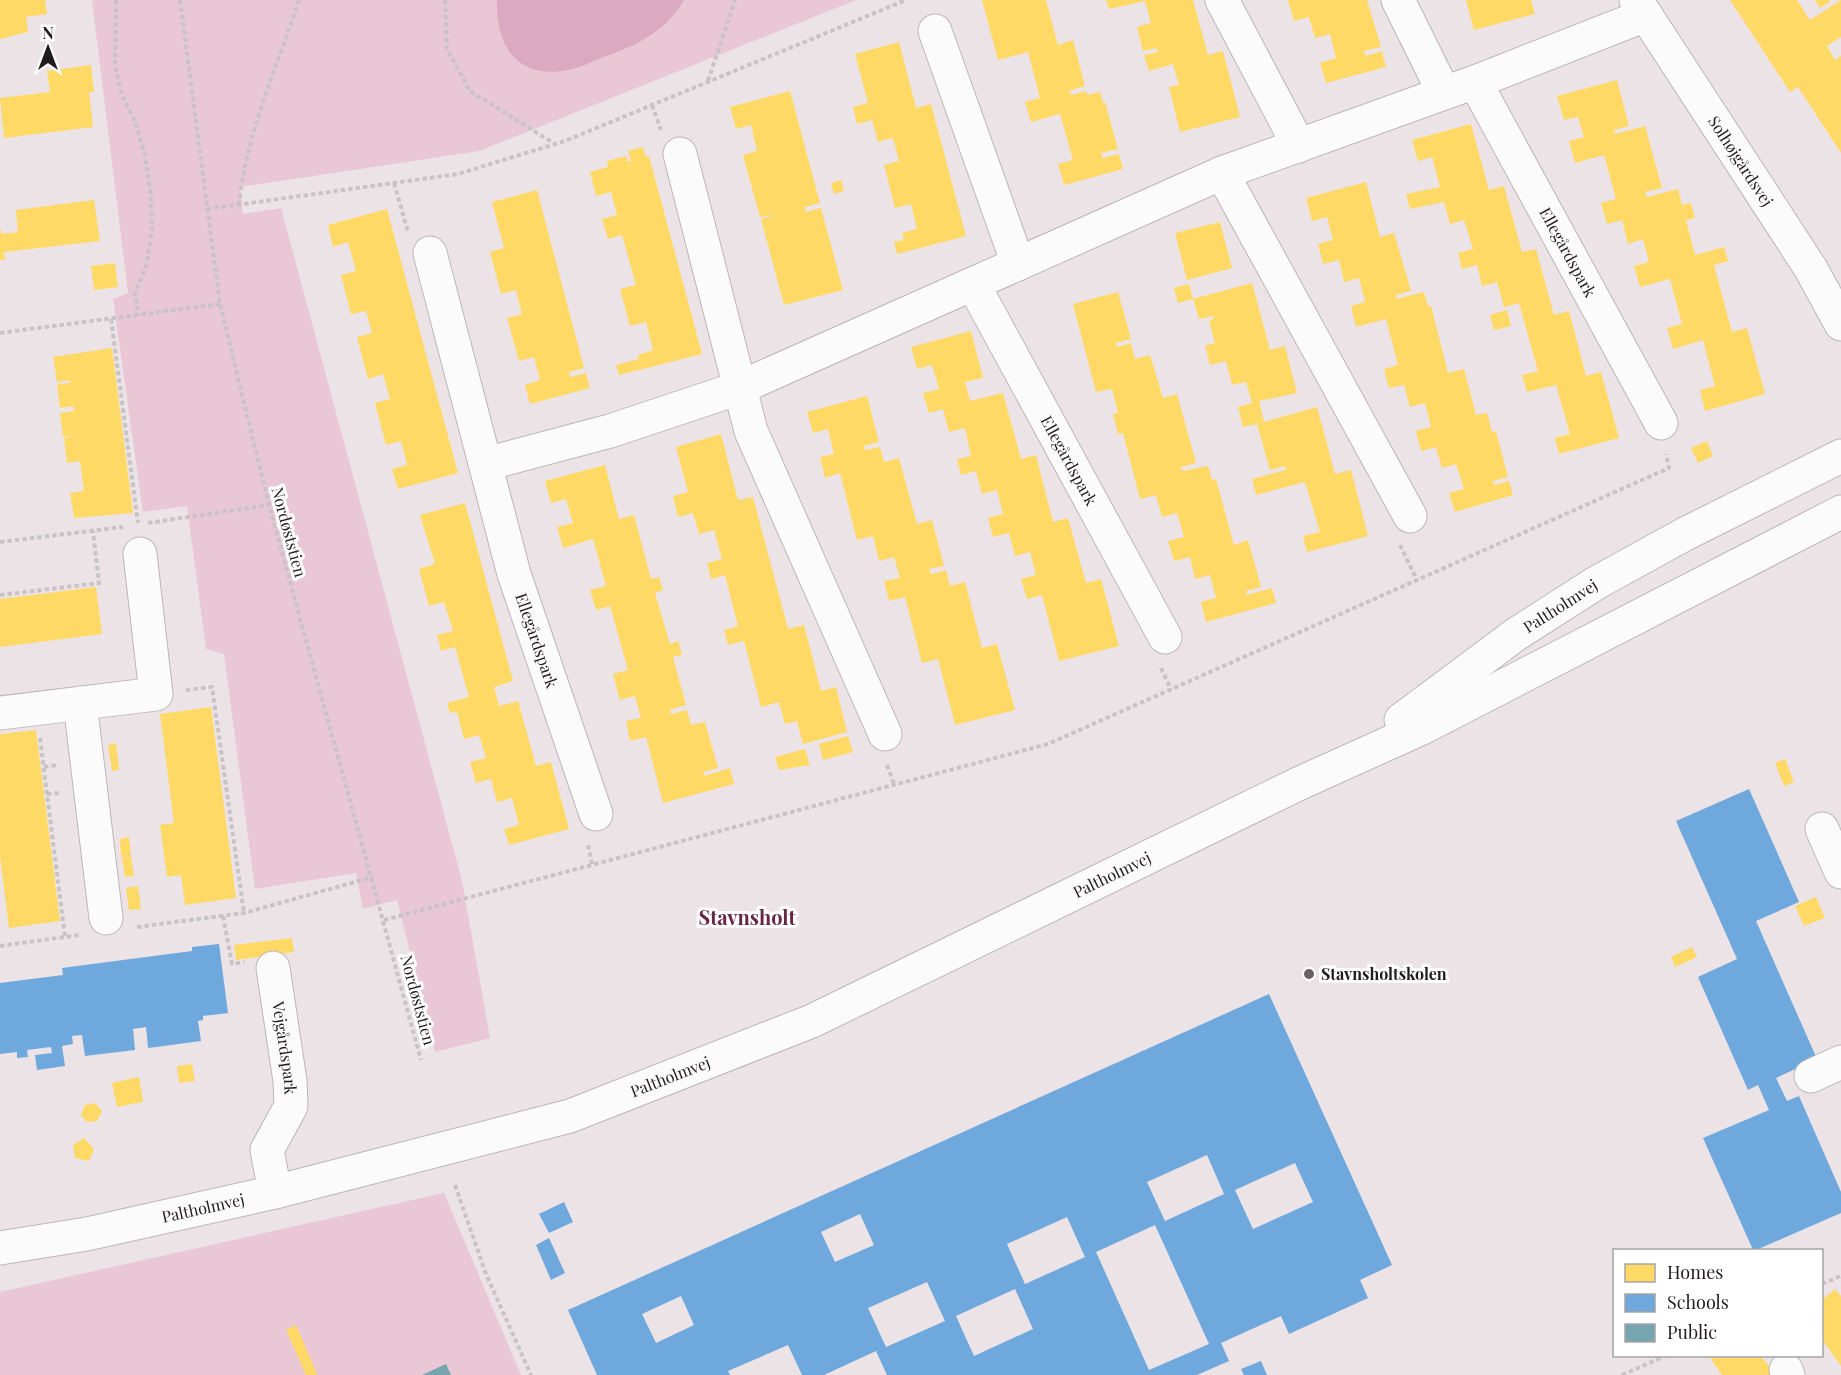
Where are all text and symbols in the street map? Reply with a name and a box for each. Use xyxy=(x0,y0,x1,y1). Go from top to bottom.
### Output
north arrow xyxy=(18,18,78,78)
text: N xyxy=(42,22,54,43)
street label: Solhøjgårdsvej xyxy=(1704,111,1778,210)
street label: Ellegårdspark xyxy=(1535,203,1601,301)
street label: Ellegårdspark xyxy=(1037,412,1103,509)
street label: Nordøststien xyxy=(267,484,312,580)
street label: Paltholmvej xyxy=(1519,574,1601,637)
street label: Ellegårdspark xyxy=(511,590,563,691)
street label: Paltholmvej xyxy=(1069,846,1154,902)
district label: Stavnsholt xyxy=(698,903,796,930)
street label: Nordøststien xyxy=(396,952,441,1048)
place label: Stavnsholtskolen xyxy=(1321,963,1447,984)
marker: Stavnsholtskolen xyxy=(1302,967,1316,981)
street label: Vejgårdspark xyxy=(268,999,302,1095)
street label: Paltholmvej xyxy=(627,1051,713,1101)
street label: Paltholmvej xyxy=(160,1188,246,1227)
legend xyxy=(1613,1249,1823,1357)
text: Homes xyxy=(1667,1260,1723,1284)
text: Schools xyxy=(1667,1290,1729,1314)
text: Public xyxy=(1667,1320,1717,1344)

